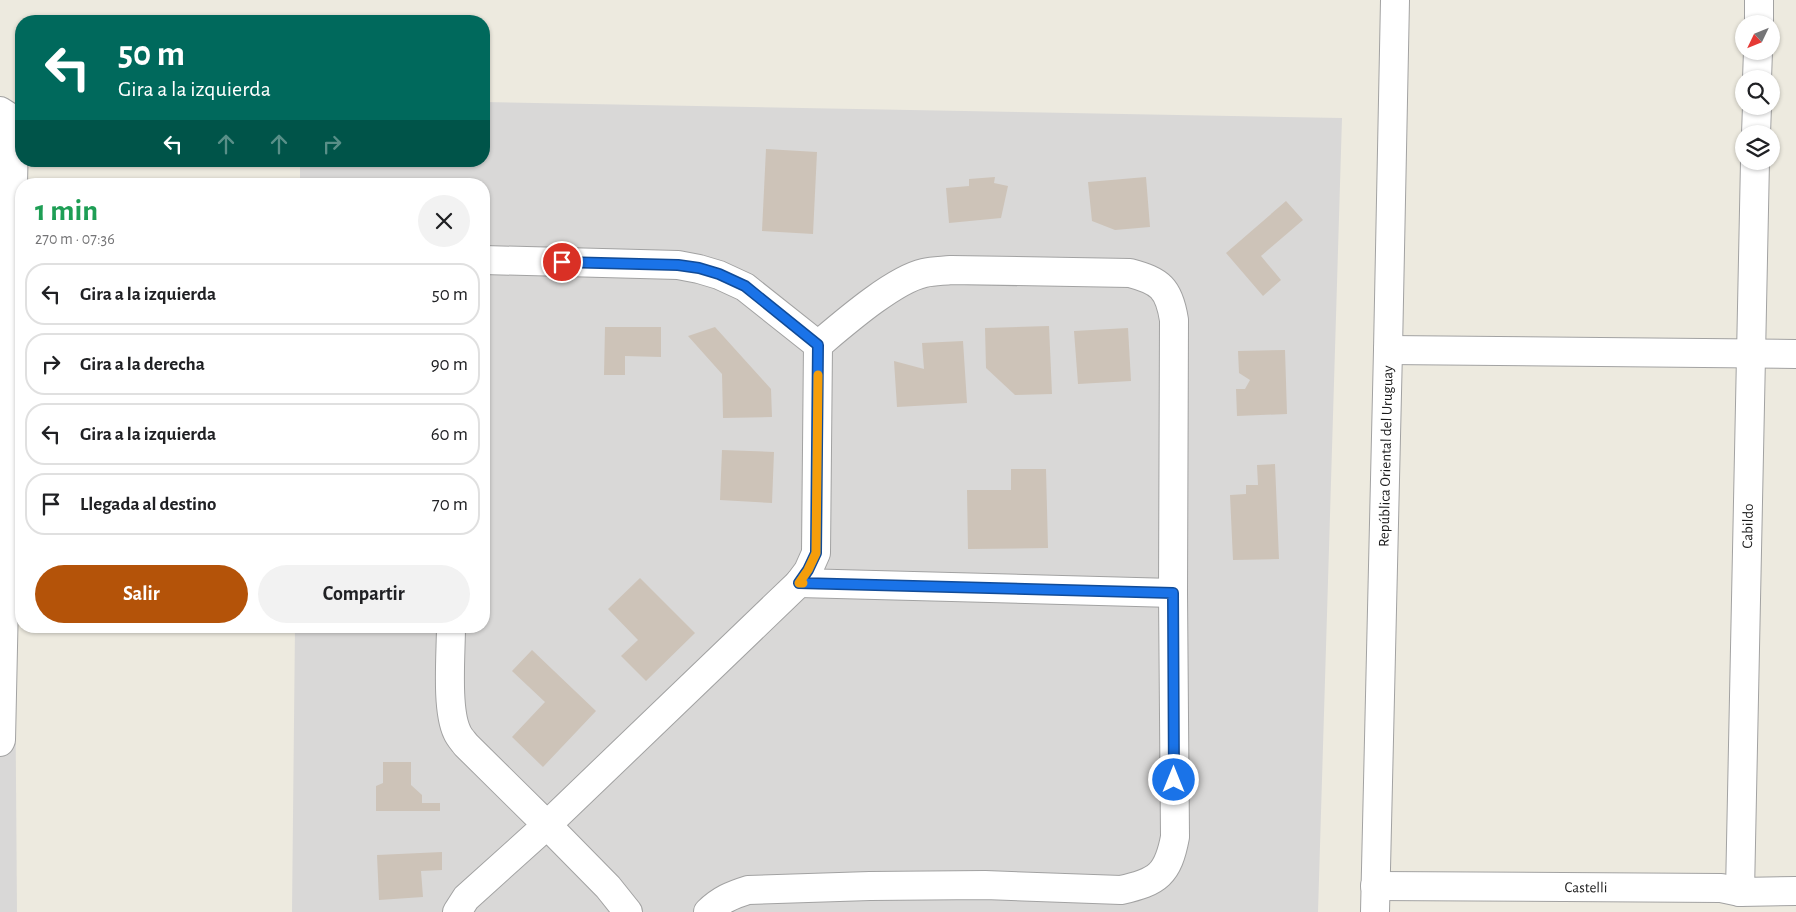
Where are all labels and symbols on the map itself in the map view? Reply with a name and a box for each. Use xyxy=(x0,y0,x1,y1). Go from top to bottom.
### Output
north arrow xyxy=(1735,15,1780,60)
pin xyxy=(541,241,583,283)
street label: República Oriental del Uruguay xyxy=(1376,365,1396,547)
street label: Cabildo xyxy=(1740,503,1756,549)
position arrow xyxy=(1147,753,1199,805)
street label: Castelli xyxy=(1565,880,1607,895)

